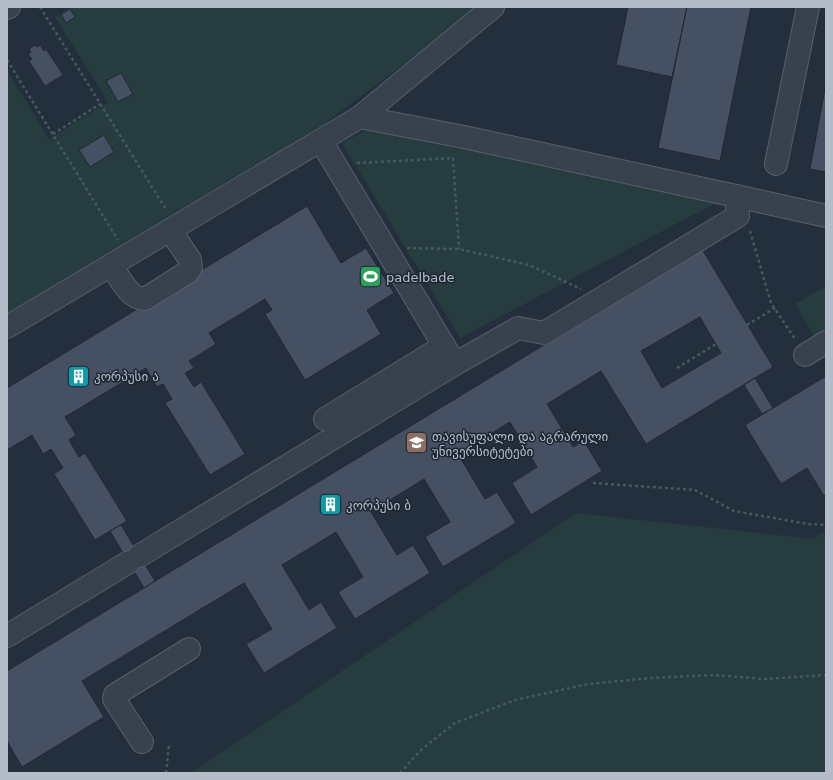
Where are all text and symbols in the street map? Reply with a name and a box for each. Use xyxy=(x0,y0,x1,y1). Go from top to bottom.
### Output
sports icon: padelbade xyxy=(358,264,384,290)
place label: padelbade xyxy=(386,270,455,285)
building icon: კორპუსი ა xyxy=(66,363,92,389)
place label: კორპუსი ა xyxy=(94,369,159,384)
place label: თავისუფალი და აგრარული უნივერსიტეტები xyxy=(432,429,608,459)
school or university icon: თავისუფალი და აგრარული უნივერსიტეტები xyxy=(403,430,429,456)
building icon: კორპუსი ბ xyxy=(318,492,344,518)
place label: კორპუსი ბ xyxy=(346,498,411,513)

